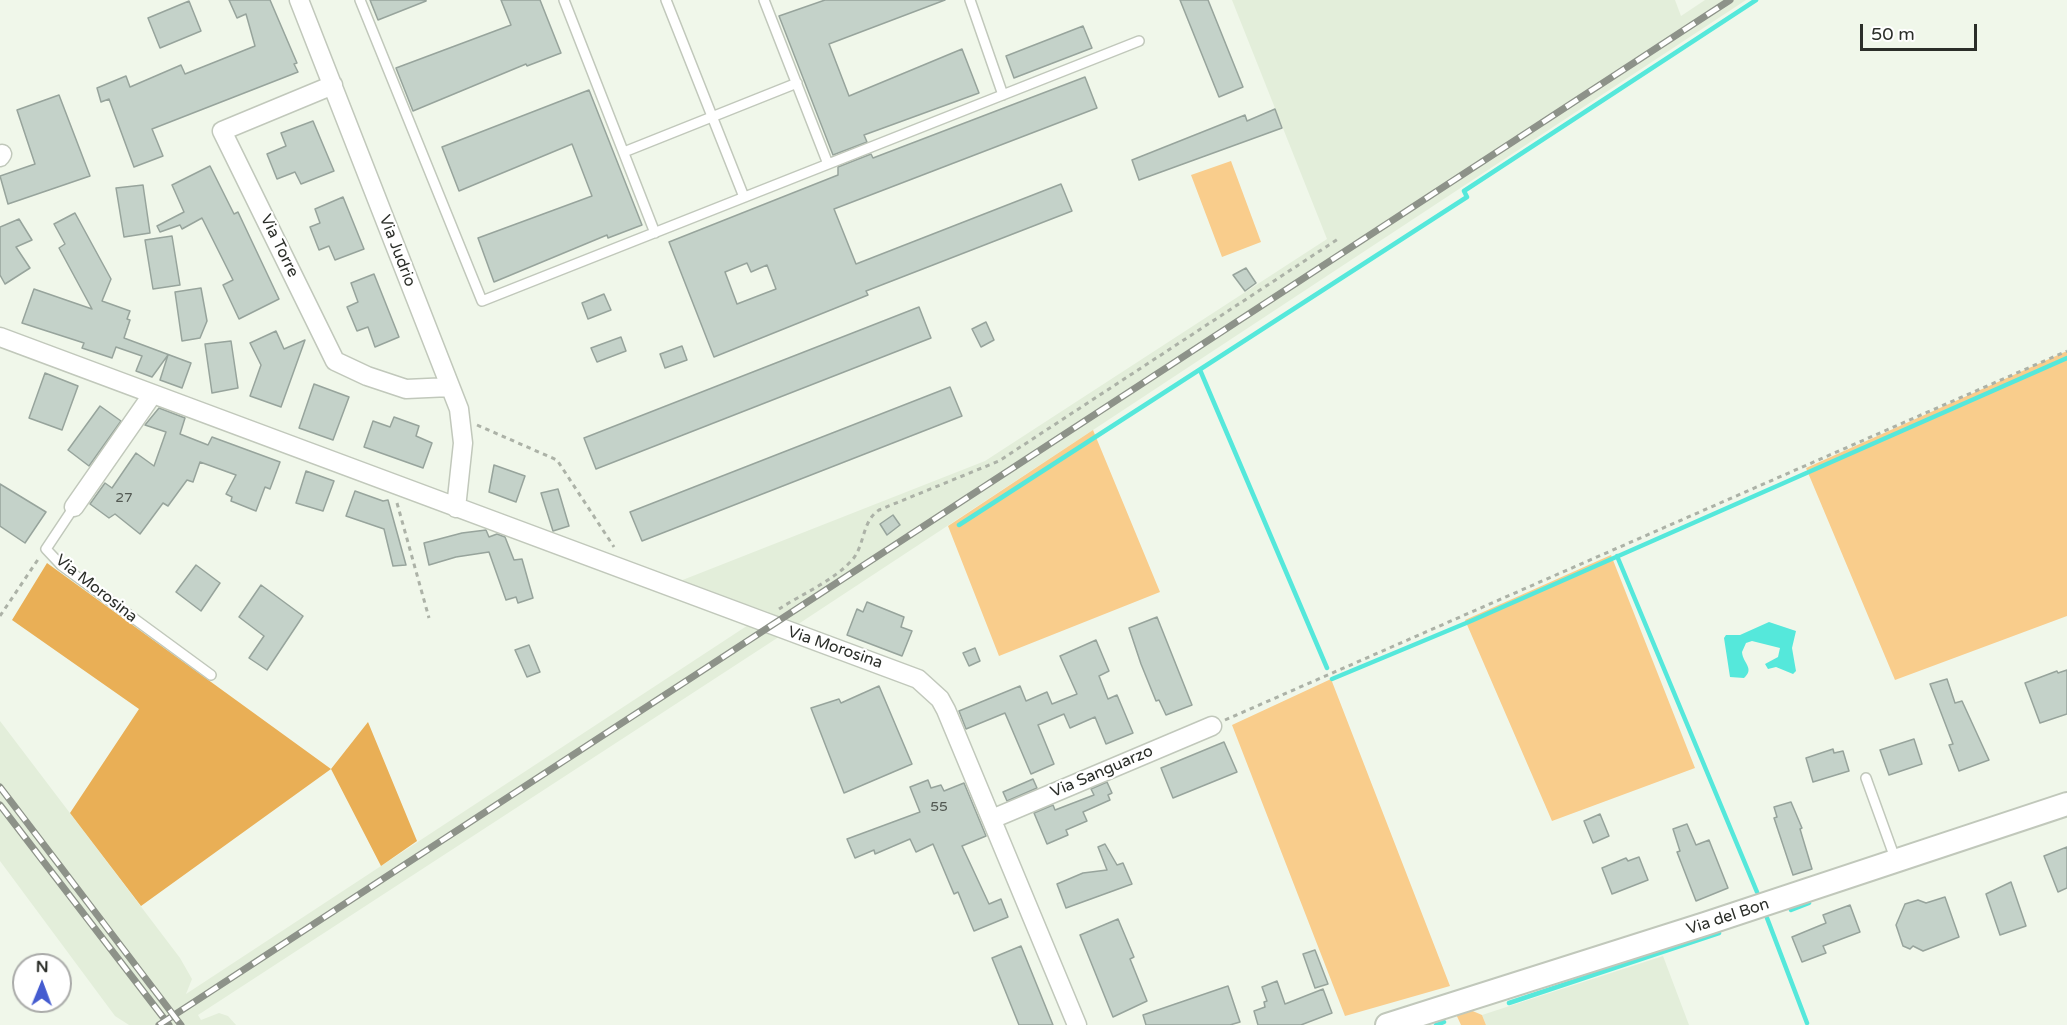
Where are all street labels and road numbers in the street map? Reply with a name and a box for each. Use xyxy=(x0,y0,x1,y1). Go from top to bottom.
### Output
street label: Via Torre xyxy=(256,211,302,281)
street label: Via Judrio xyxy=(375,212,419,290)
street label: Via Morosina xyxy=(51,551,141,627)
street label: Via Morosina xyxy=(785,623,885,673)
street label: Via Sanguarzo xyxy=(1048,742,1156,802)
street label: Via del Bon xyxy=(1684,895,1772,939)

